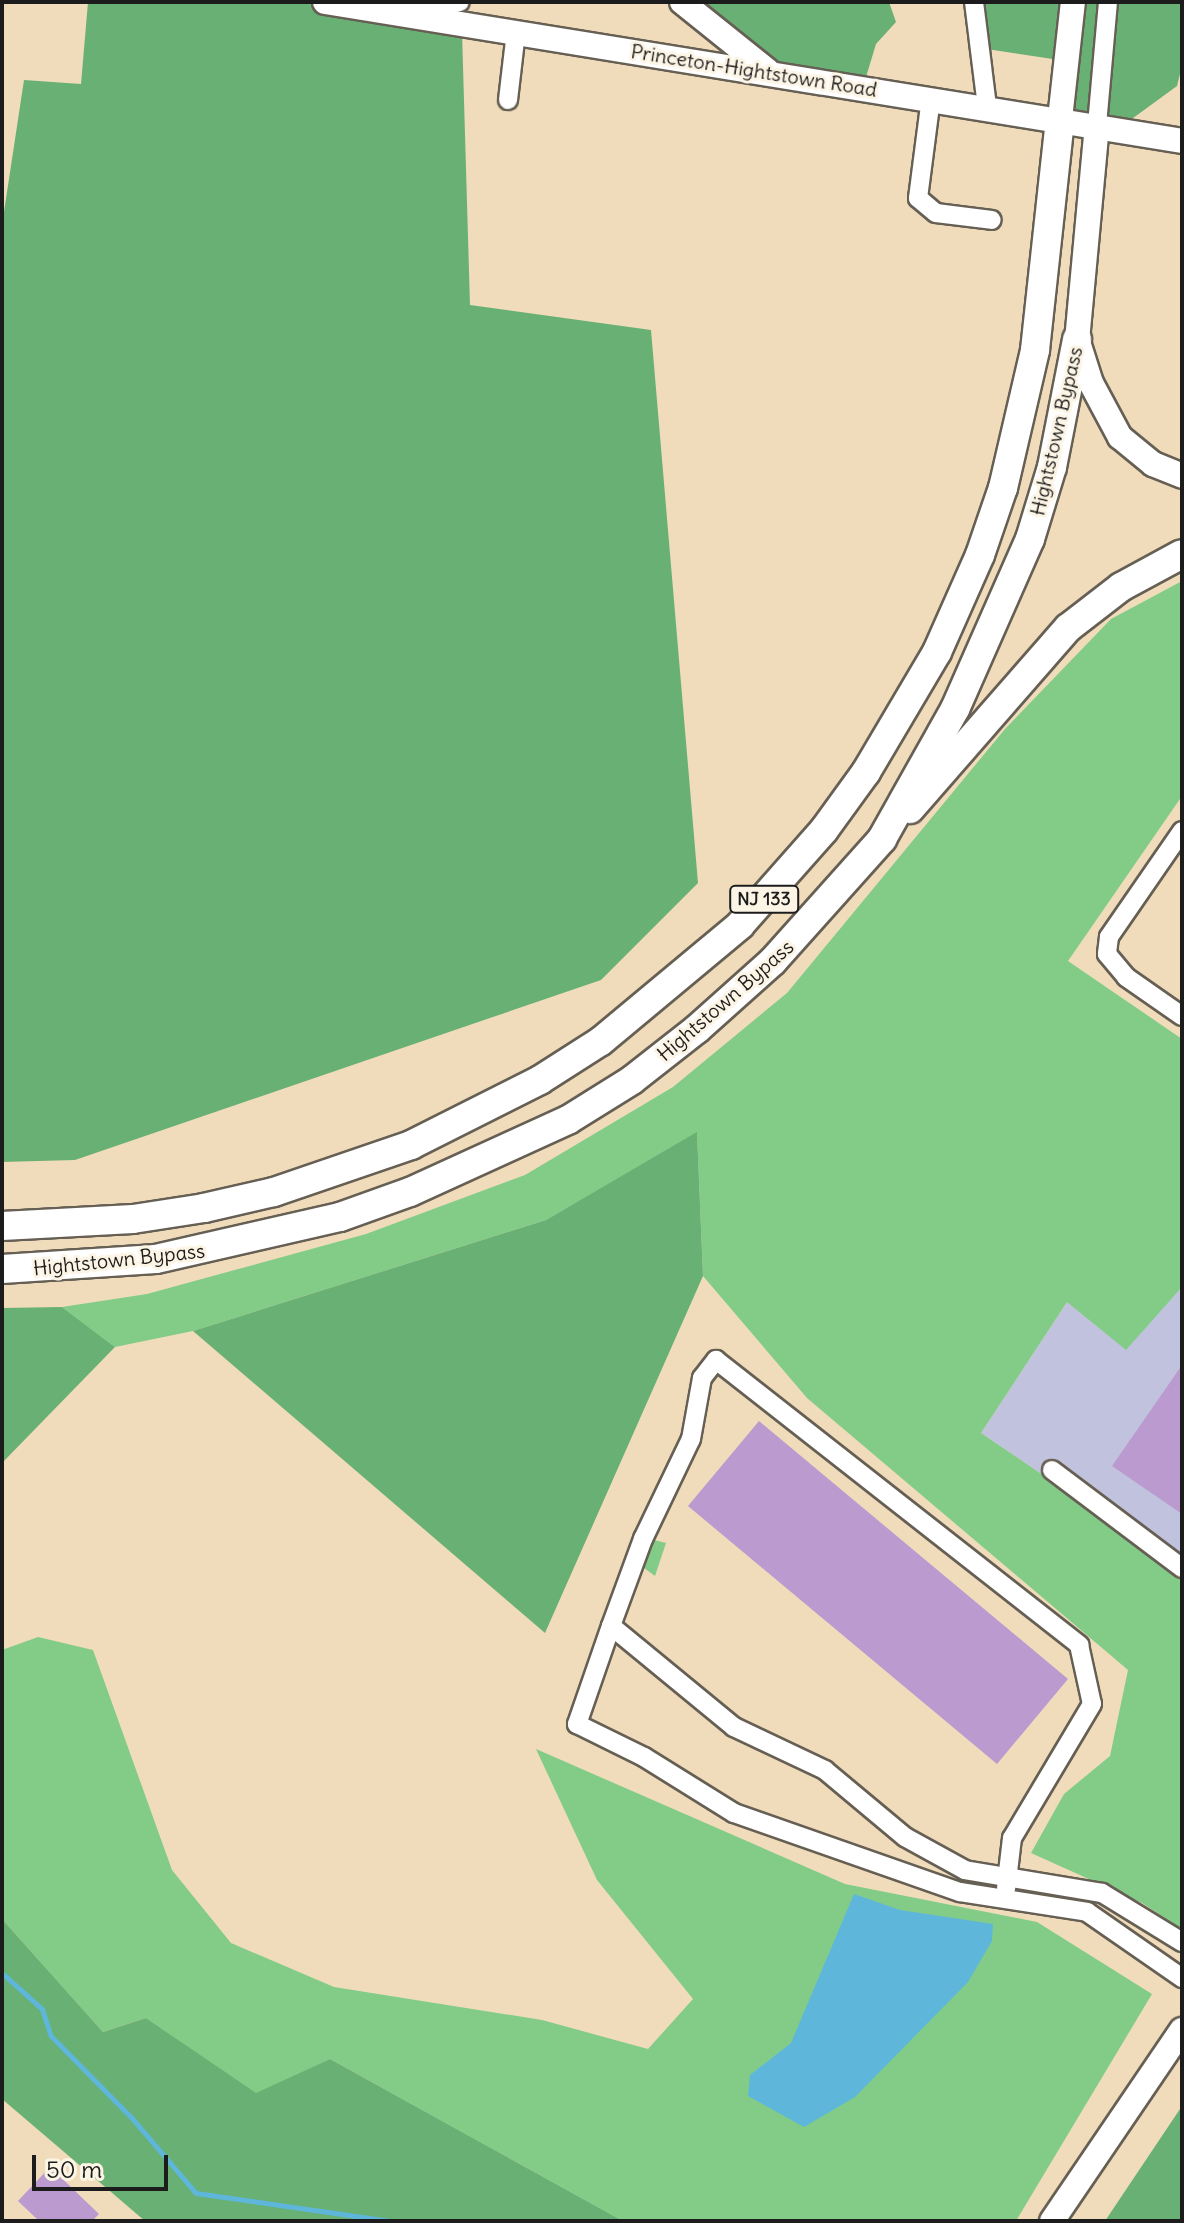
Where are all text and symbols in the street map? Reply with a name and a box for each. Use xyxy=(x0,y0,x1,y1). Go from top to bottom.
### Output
street label: Princeton-Hightstown Road xyxy=(629,39,879,101)
street label: Hightstown Bypass xyxy=(1025,344,1087,518)
road number: NJ 133 xyxy=(728,885,800,913)
street label: Hightstown Bypass xyxy=(652,934,798,1066)
street label: Hightstown Bypass xyxy=(32,1238,206,1280)
scale bar xyxy=(36,2139,172,2189)
text: 50 m xyxy=(46,2154,102,2184)

